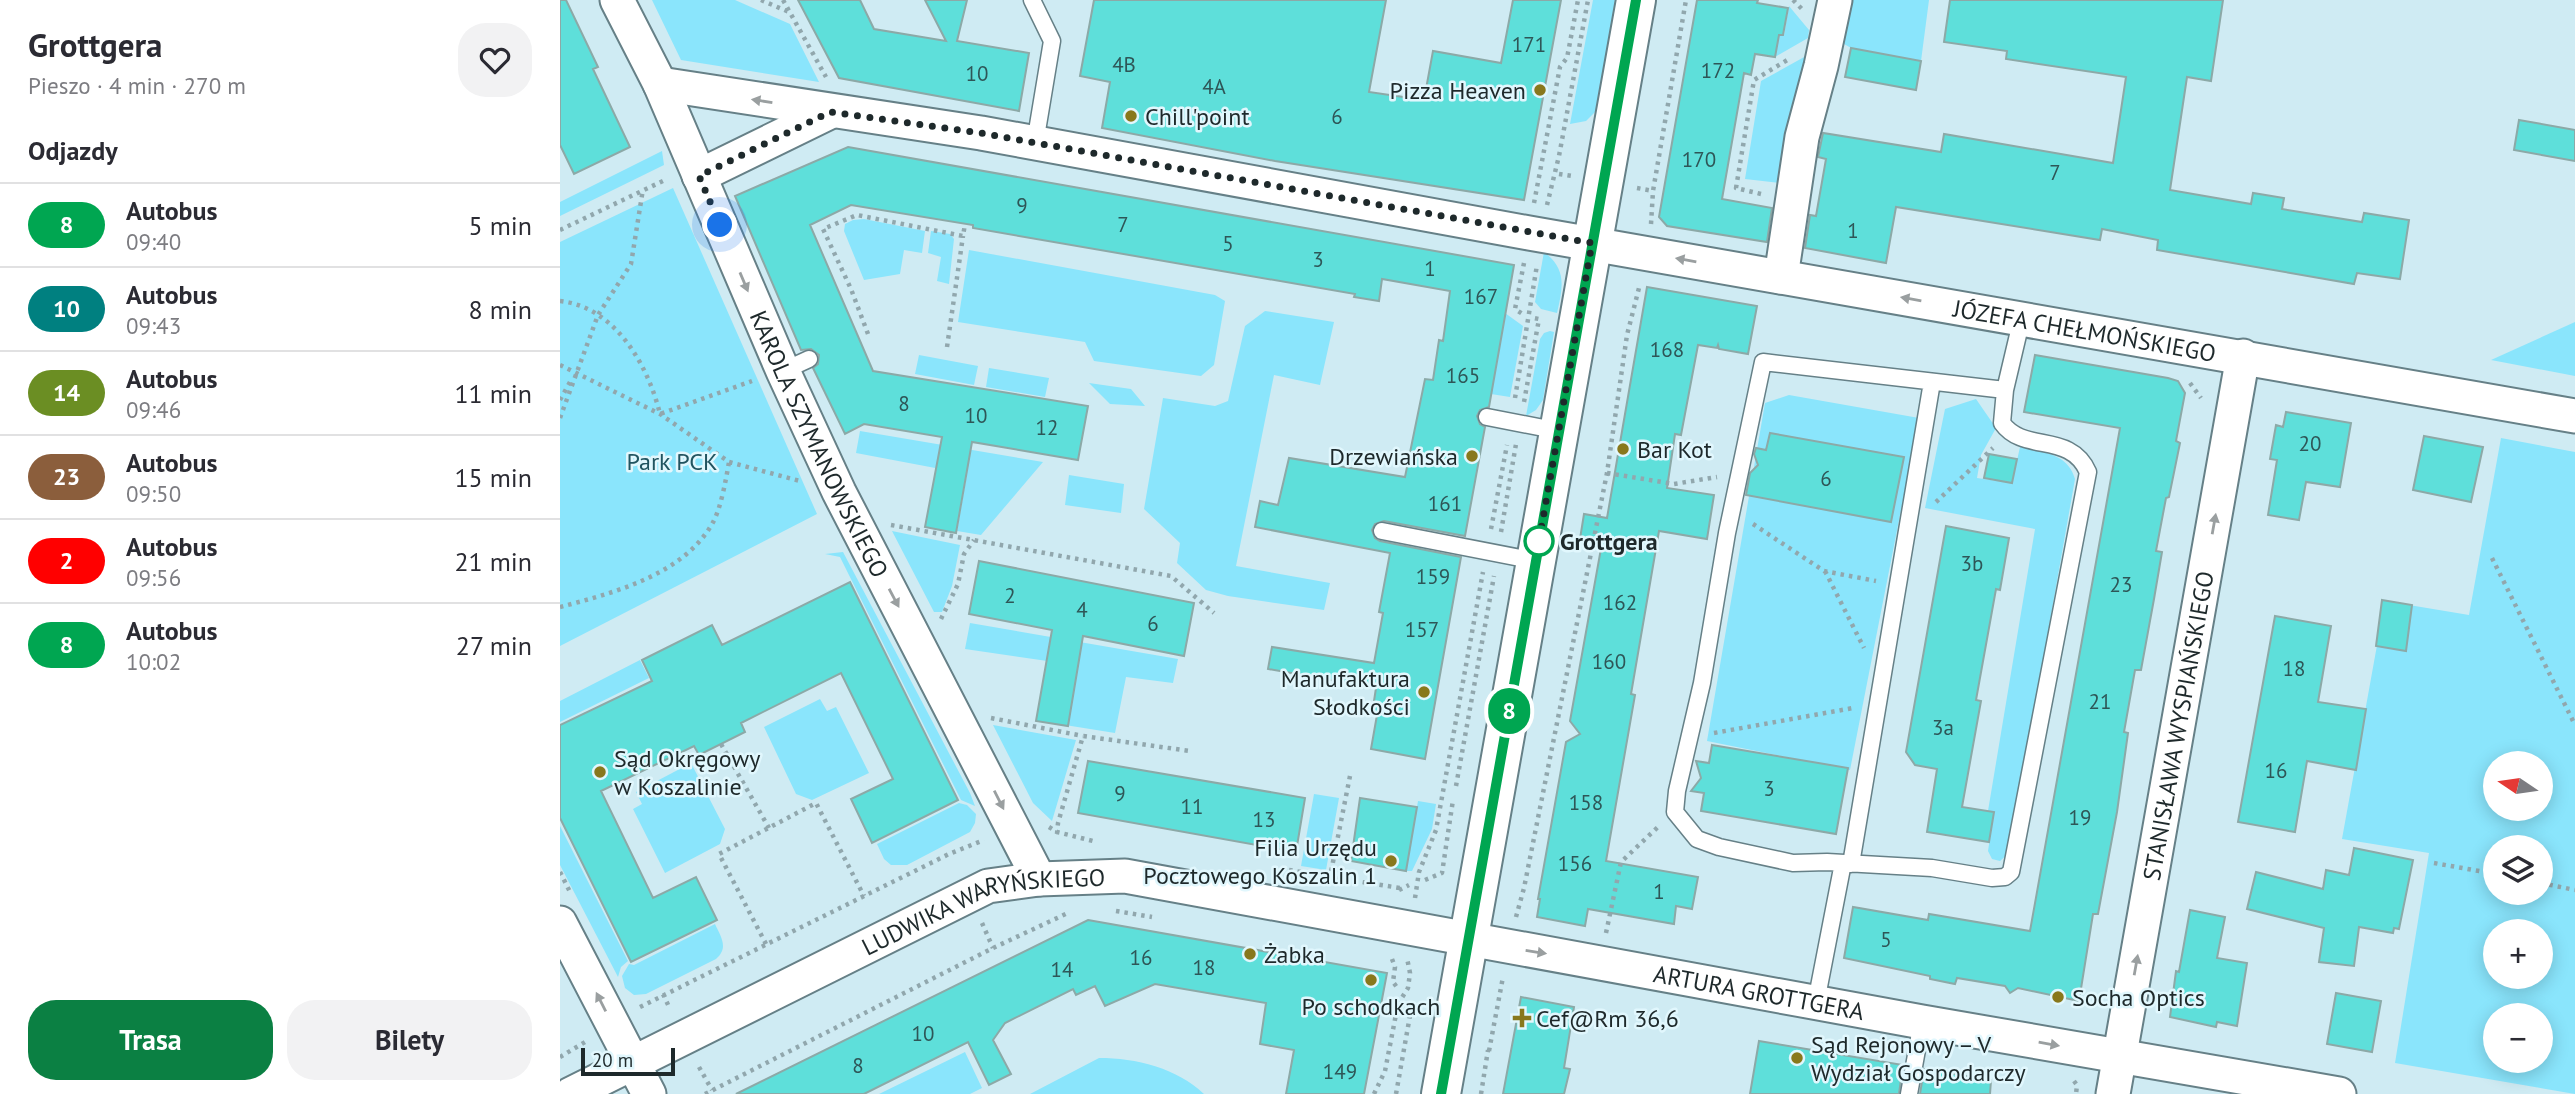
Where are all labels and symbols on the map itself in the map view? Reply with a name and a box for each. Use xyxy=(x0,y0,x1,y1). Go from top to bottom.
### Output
house number: 171 xyxy=(1512,31,1546,58)
house number: 4B xyxy=(1112,51,1136,78)
house number: 172 xyxy=(1701,57,1735,84)
house number: 10 xyxy=(966,60,988,87)
house number: 4A xyxy=(1202,73,1227,100)
place label: Pizza Heaven xyxy=(1390,75,1526,106)
marker: Pizza Heaven xyxy=(1532,82,1548,98)
one-way arrow xyxy=(751,95,773,106)
place label: Chill'point xyxy=(1145,101,1250,132)
house number: 6 xyxy=(1331,103,1343,130)
marker: Chill'point xyxy=(1123,108,1139,124)
house number: 170 xyxy=(1682,146,1716,173)
house number: 7 xyxy=(2049,159,2061,186)
house number: 9 xyxy=(1016,192,1028,219)
your location xyxy=(702,207,737,242)
house number: 7 xyxy=(1117,211,1129,238)
house number: 1 xyxy=(1847,217,1859,244)
house number: 5 xyxy=(1222,230,1234,257)
house number: 3 xyxy=(1312,246,1324,273)
one-way arrow xyxy=(1675,254,1697,265)
house number: 1 xyxy=(1424,255,1436,282)
one-way arrow xyxy=(739,272,750,293)
house number: 167 xyxy=(1464,283,1498,310)
street label: JÓZEFA CHEŁMOŃSKIEGO xyxy=(1950,292,2218,368)
one-way arrow xyxy=(1899,293,1921,304)
street label: KAROLA SZYMANOWSKIEGO xyxy=(743,306,896,583)
house number: 168 xyxy=(1650,336,1684,363)
house number: 165 xyxy=(1446,362,1480,389)
house number: 8 xyxy=(898,390,910,417)
house number: 10 xyxy=(965,402,987,429)
house number: 12 xyxy=(1036,414,1058,441)
house number: 20 xyxy=(2299,430,2321,457)
place label: Bar Kot xyxy=(1637,434,1712,465)
place label: Drzewiańska xyxy=(1329,441,1458,472)
marker: Bar Kot xyxy=(1615,441,1631,457)
park label: Park PCK xyxy=(626,446,718,477)
marker: Drzewiańska xyxy=(1464,448,1480,464)
house number: 6 xyxy=(1820,465,1832,492)
house number: 161 xyxy=(1428,490,1462,517)
one-way arrow xyxy=(2209,512,2220,534)
marker: Grottgera xyxy=(1524,526,1554,556)
place label: Grottgera xyxy=(1560,526,1658,557)
house number: 3b xyxy=(1961,550,1983,577)
house number: 159 xyxy=(1416,563,1450,590)
street label: STANISŁAWA WYSPIAŃSKIEGO xyxy=(2135,569,2220,883)
house number: 23 xyxy=(2110,571,2132,598)
house number: 2 xyxy=(1004,582,1016,609)
one-way arrow xyxy=(889,588,900,608)
house number: 162 xyxy=(1603,589,1637,616)
house number: 4 xyxy=(1076,596,1088,623)
house number: 6 xyxy=(1147,610,1159,637)
house number: 157 xyxy=(1405,616,1439,643)
house number: 160 xyxy=(1592,648,1626,675)
house number: 18 xyxy=(2283,655,2305,682)
place label: Manufaktura Słodkości xyxy=(1281,663,1410,722)
marker: Manufaktura Słodkości xyxy=(1416,684,1432,700)
line badge: 8 xyxy=(1486,688,1532,734)
house number: 21 xyxy=(2089,688,2111,715)
house number: 3a xyxy=(1932,714,1954,741)
place label: Sąd Okręgowy w Koszalinie xyxy=(614,743,760,802)
north arrow xyxy=(2483,751,2553,821)
house number: 16 xyxy=(2265,757,2287,784)
marker: Sąd Okręgowy w Koszalinie xyxy=(592,764,608,780)
house number: 3 xyxy=(1763,775,1775,802)
house number: 9 xyxy=(1114,780,1126,807)
house number: 158 xyxy=(1569,789,1603,816)
one-way arrow xyxy=(994,790,1005,810)
house number: 11 xyxy=(1181,793,1203,820)
house number: 19 xyxy=(2069,804,2091,831)
house number: 13 xyxy=(1253,806,1275,833)
place label: Filia Urzędu Pocztowego Koszalin 1 xyxy=(1143,832,1377,891)
house number: 156 xyxy=(1558,850,1592,877)
marker: Filia Urzędu Pocztowego Koszalin 1 xyxy=(1383,853,1399,869)
street label: LUDWIKA WARYŃSKIEGO xyxy=(856,861,1106,962)
house number: 1 xyxy=(1653,878,1665,905)
house number: 5 xyxy=(1880,926,1892,953)
place label: Żabka xyxy=(1264,939,1325,970)
house number: 16 xyxy=(1130,944,1152,971)
marker: Żabka xyxy=(1242,946,1258,962)
one-way arrow xyxy=(1525,947,1547,958)
house number: 18 xyxy=(1193,954,1215,981)
one-way arrow xyxy=(2131,954,2142,976)
house number: 14 xyxy=(1051,956,1073,983)
street label: ARTURA GROTTGERA xyxy=(1651,958,1867,1027)
marker: Po schodkach xyxy=(1363,972,1379,988)
place label: Socha Optics xyxy=(2072,982,2205,1013)
marker: Socha Optics xyxy=(2050,989,2066,1005)
place label: Po schodkach xyxy=(1301,991,1441,1022)
one-way arrow xyxy=(595,992,607,1012)
place label: Cef@Rm 36,6 xyxy=(1536,1003,1679,1034)
marker: Cef@Rm 36,6 xyxy=(1514,1010,1530,1026)
house number: 10 xyxy=(912,1020,934,1047)
place label: Sąd Rejonowy – V Wydział Gospodarczy xyxy=(1811,1029,2026,1088)
one-way arrow xyxy=(2038,1039,2060,1050)
scale bar xyxy=(581,1045,676,1077)
marker: Sąd Rejonowy – V Wydział Gospodarczy xyxy=(1789,1050,1805,1066)
house number: 8 xyxy=(852,1052,864,1079)
house number: 149 xyxy=(1323,1058,1357,1085)

